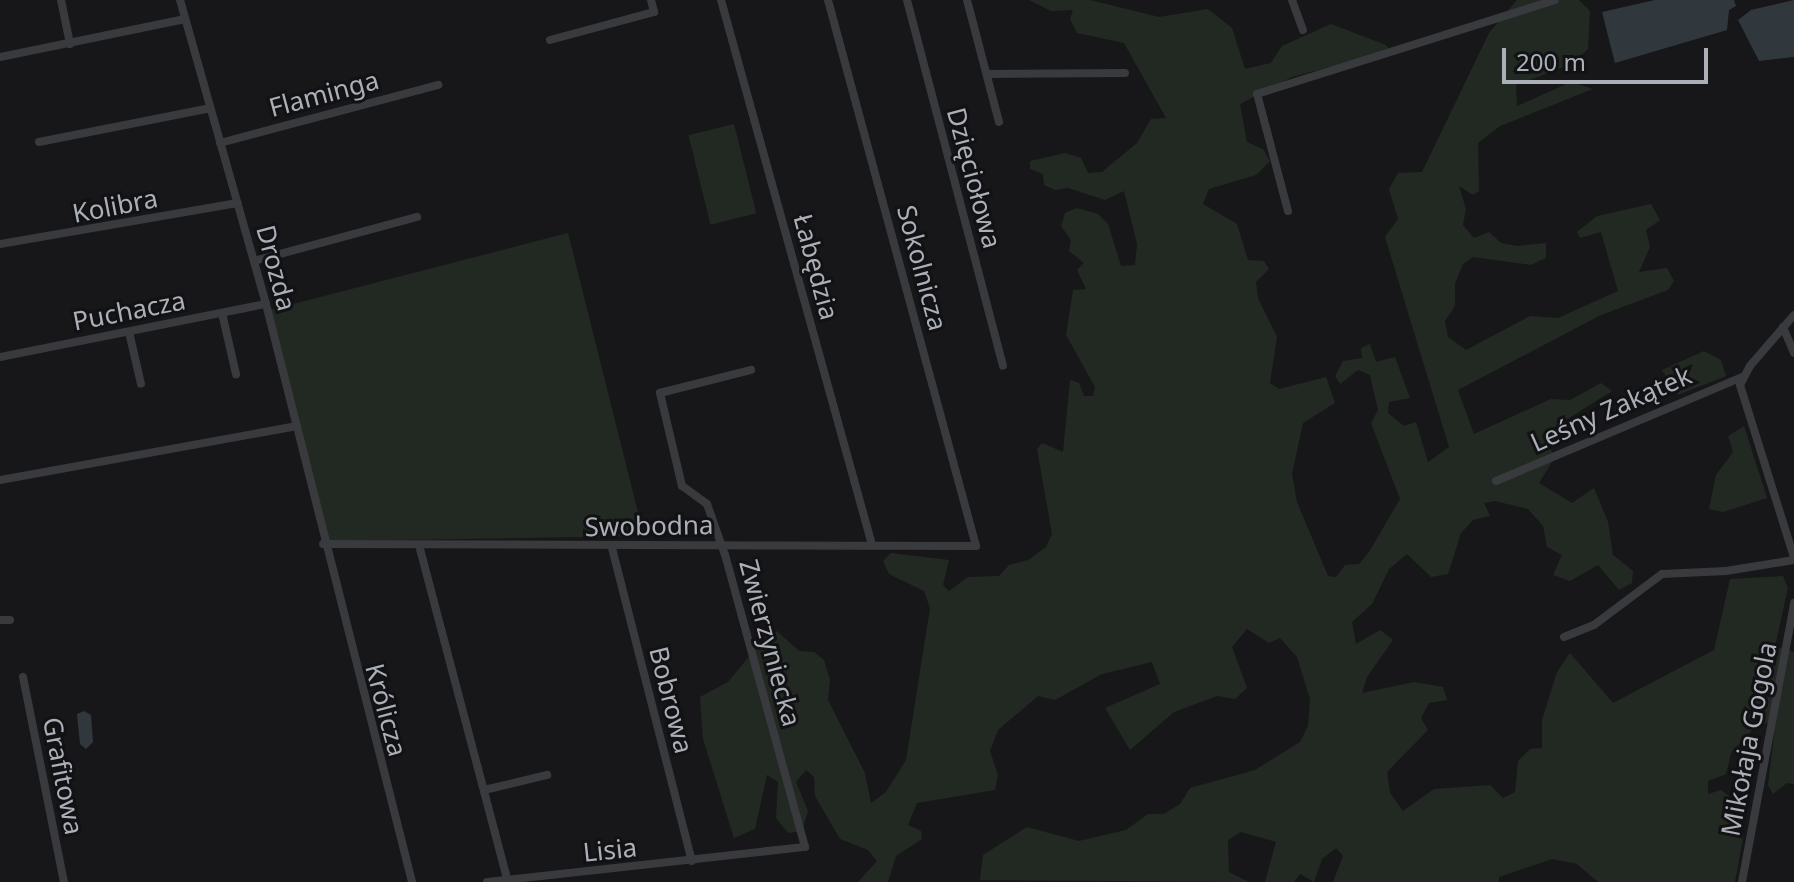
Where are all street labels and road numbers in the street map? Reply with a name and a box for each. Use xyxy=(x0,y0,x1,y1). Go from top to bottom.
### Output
street label: Flaminga xyxy=(266,64,382,124)
street label: Dzięciołowa xyxy=(940,104,1008,252)
street label: Kolibra xyxy=(70,182,160,230)
street label: Sokolnicza xyxy=(890,202,954,334)
street label: Łabędzia xyxy=(787,211,845,323)
street label: Drozda xyxy=(250,222,302,314)
street label: Puchacza xyxy=(70,285,188,337)
street label: Leśny Zakątek xyxy=(1526,360,1696,458)
street label: Swobodna xyxy=(584,509,714,543)
street label: Zwierzyniecka xyxy=(733,556,807,730)
street label: Mikołaja Gogola xyxy=(1715,639,1783,839)
street label: Bobrowa xyxy=(643,643,699,757)
street label: Królicza xyxy=(359,660,413,760)
street label: Grafitowa xyxy=(36,715,90,837)
street label: Lisia xyxy=(581,832,639,868)

